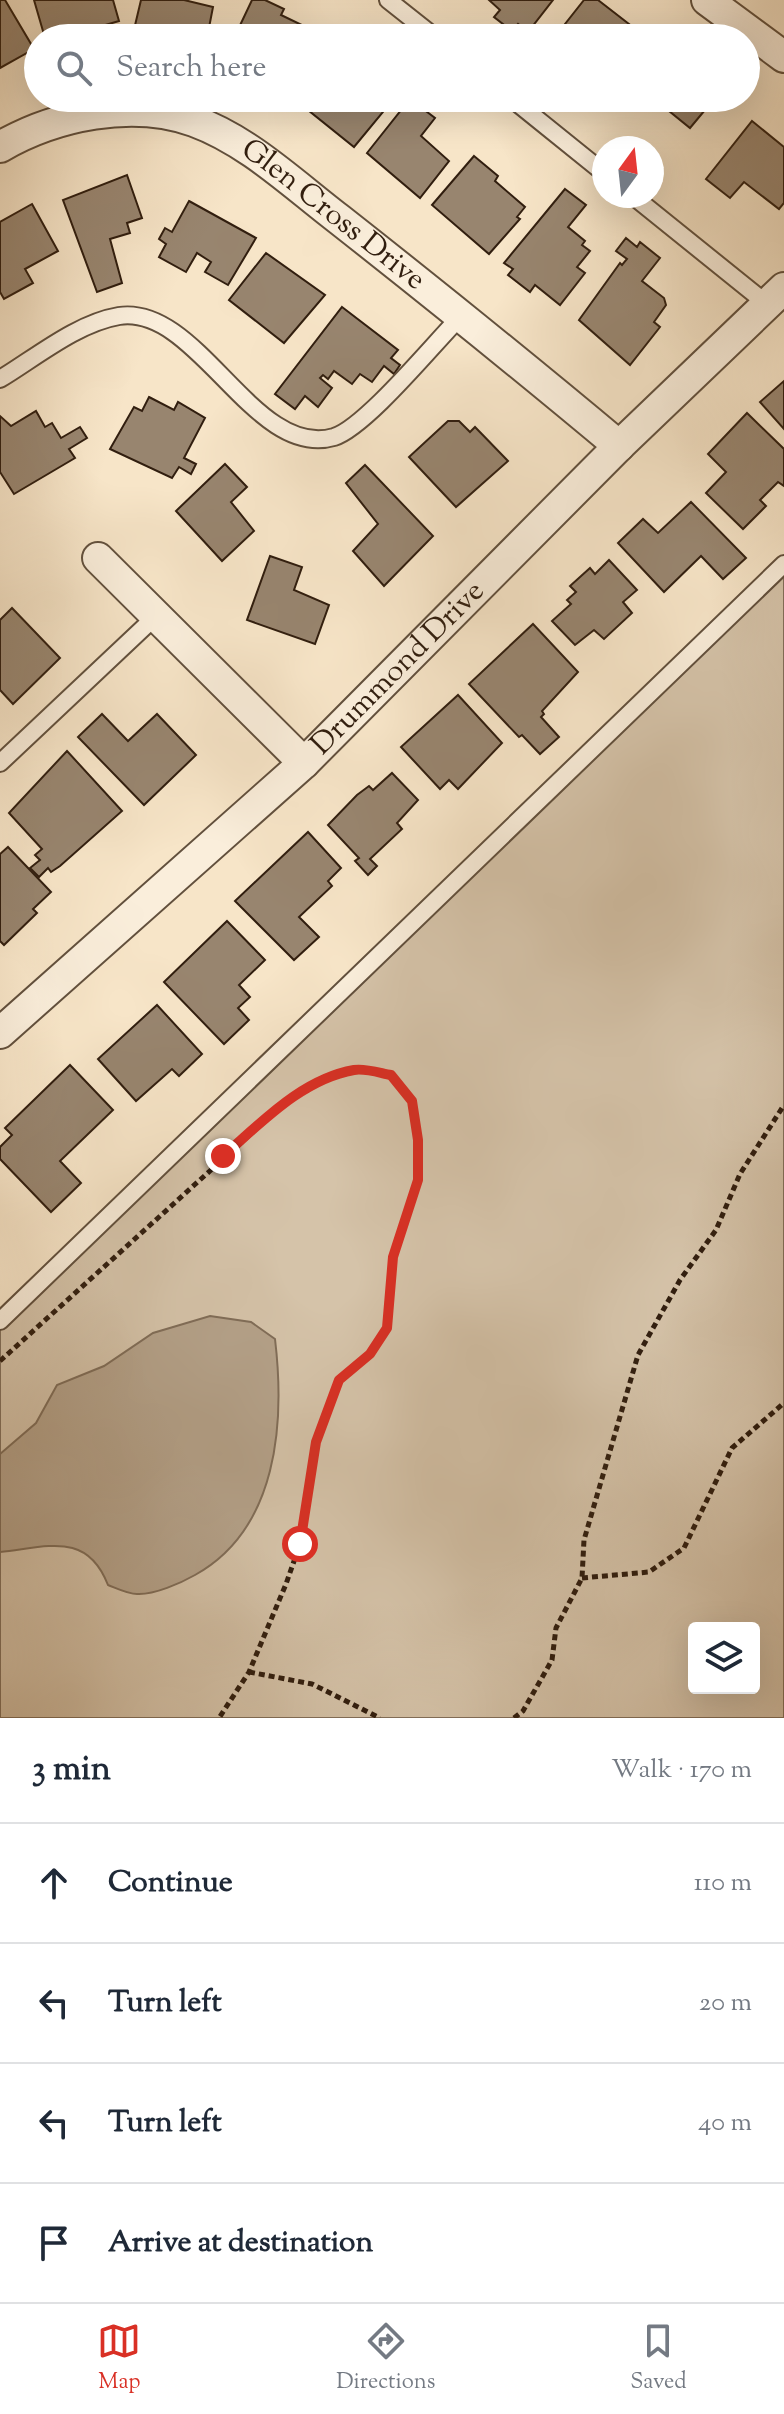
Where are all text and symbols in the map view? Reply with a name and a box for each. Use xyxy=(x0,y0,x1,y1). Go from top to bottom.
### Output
search box xyxy=(24,24,760,112)
icon: search xyxy=(52,46,96,90)
text: Search here xyxy=(116,47,266,90)
street label: Glen Cross Drive xyxy=(232,129,435,301)
north arrow xyxy=(592,136,664,208)
street label: Drummond Drive xyxy=(301,571,495,765)
route end xyxy=(205,1138,241,1174)
route start xyxy=(282,1526,318,1562)
map controls xyxy=(688,1622,760,1694)
button: layers xyxy=(688,1622,760,1694)
text: 3 min xyxy=(32,1746,111,1795)
text: Walk · 170 m xyxy=(611,1752,752,1789)
icon: ahead xyxy=(32,1861,76,1905)
text: Continue xyxy=(108,1862,233,1905)
text: 110 m xyxy=(694,1865,752,1902)
icon: left xyxy=(32,1981,76,2025)
text: Turn left xyxy=(108,1982,222,2025)
text: 20 m xyxy=(699,1985,752,2022)
icon: left xyxy=(32,2101,76,2145)
text: Turn left xyxy=(108,2102,222,2145)
text: 40 m xyxy=(698,2105,752,2142)
icon: arrive xyxy=(32,2221,76,2265)
text: Arrive at destination xyxy=(108,2222,373,2265)
tab: Map xyxy=(97,2319,141,2399)
tab: Directions xyxy=(336,2319,435,2399)
tab: Saved xyxy=(630,2319,687,2399)

